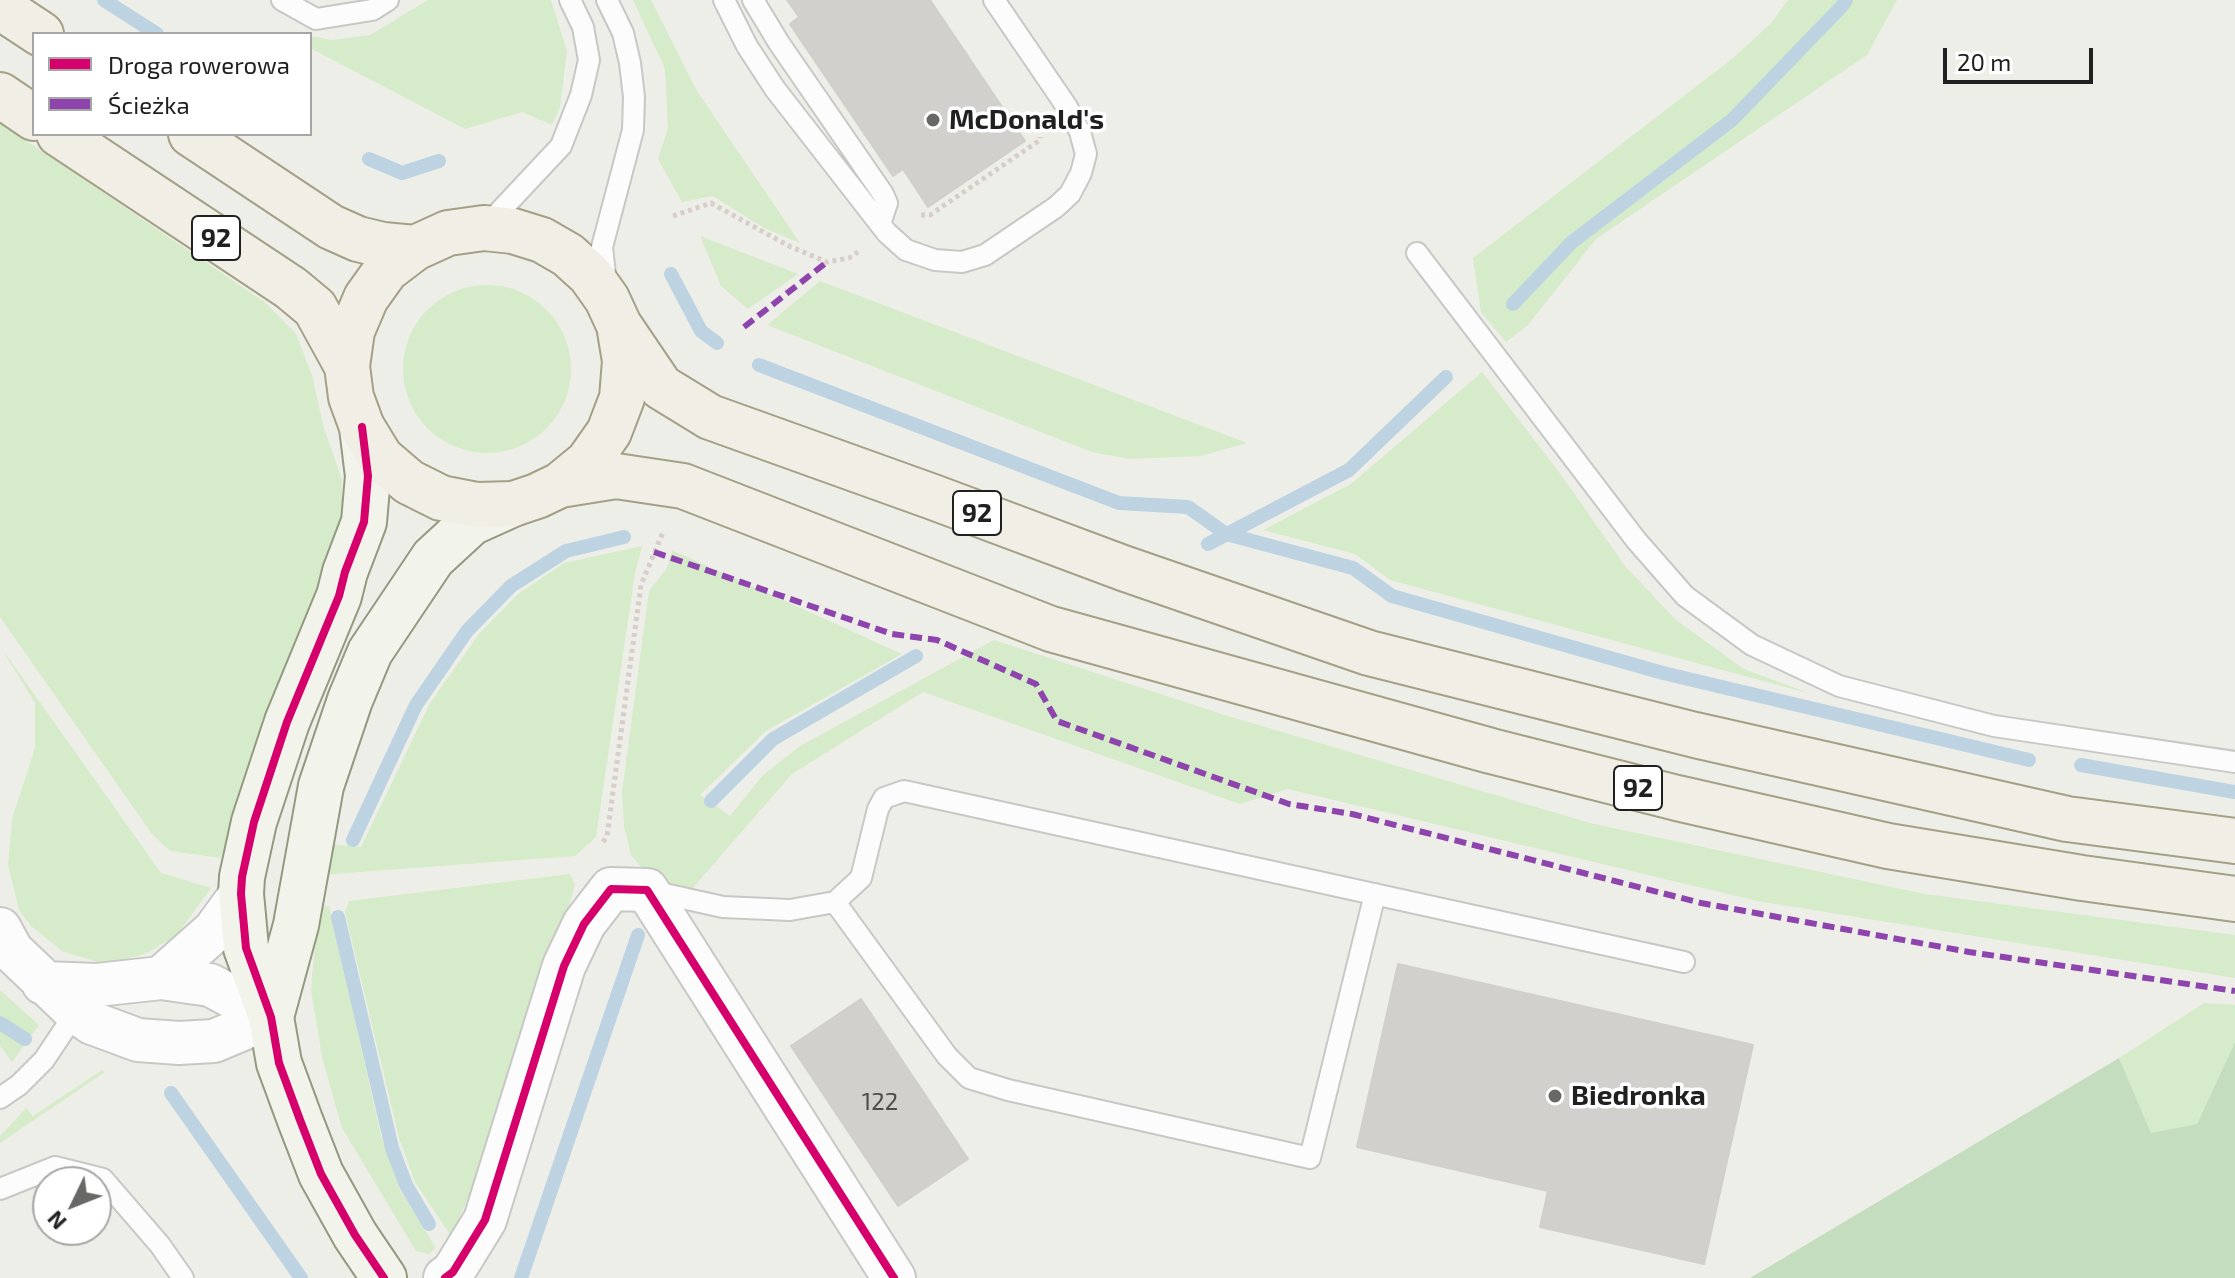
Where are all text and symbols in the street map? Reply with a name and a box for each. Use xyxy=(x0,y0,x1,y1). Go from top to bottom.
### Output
legend xyxy=(32,32,312,136)
scale bar xyxy=(1947,32,2097,82)
text: 20 m xyxy=(1957,47,2011,76)
text: Droga rowerowa xyxy=(108,50,290,79)
text: Ścieżka xyxy=(108,90,190,119)
place label: McDonald's xyxy=(949,103,1104,137)
marker: McDonald's xyxy=(924,111,942,129)
road number: 92 xyxy=(192,216,240,260)
road number: 92 xyxy=(953,491,1001,535)
road number: 92 xyxy=(1614,766,1662,810)
place label: Biedronka xyxy=(1571,1079,1706,1113)
marker: Biedronka xyxy=(1546,1087,1564,1105)
house number: 122 xyxy=(862,1088,898,1116)
north arrow xyxy=(32,1166,112,1246)
text: N xyxy=(41,1206,71,1236)

